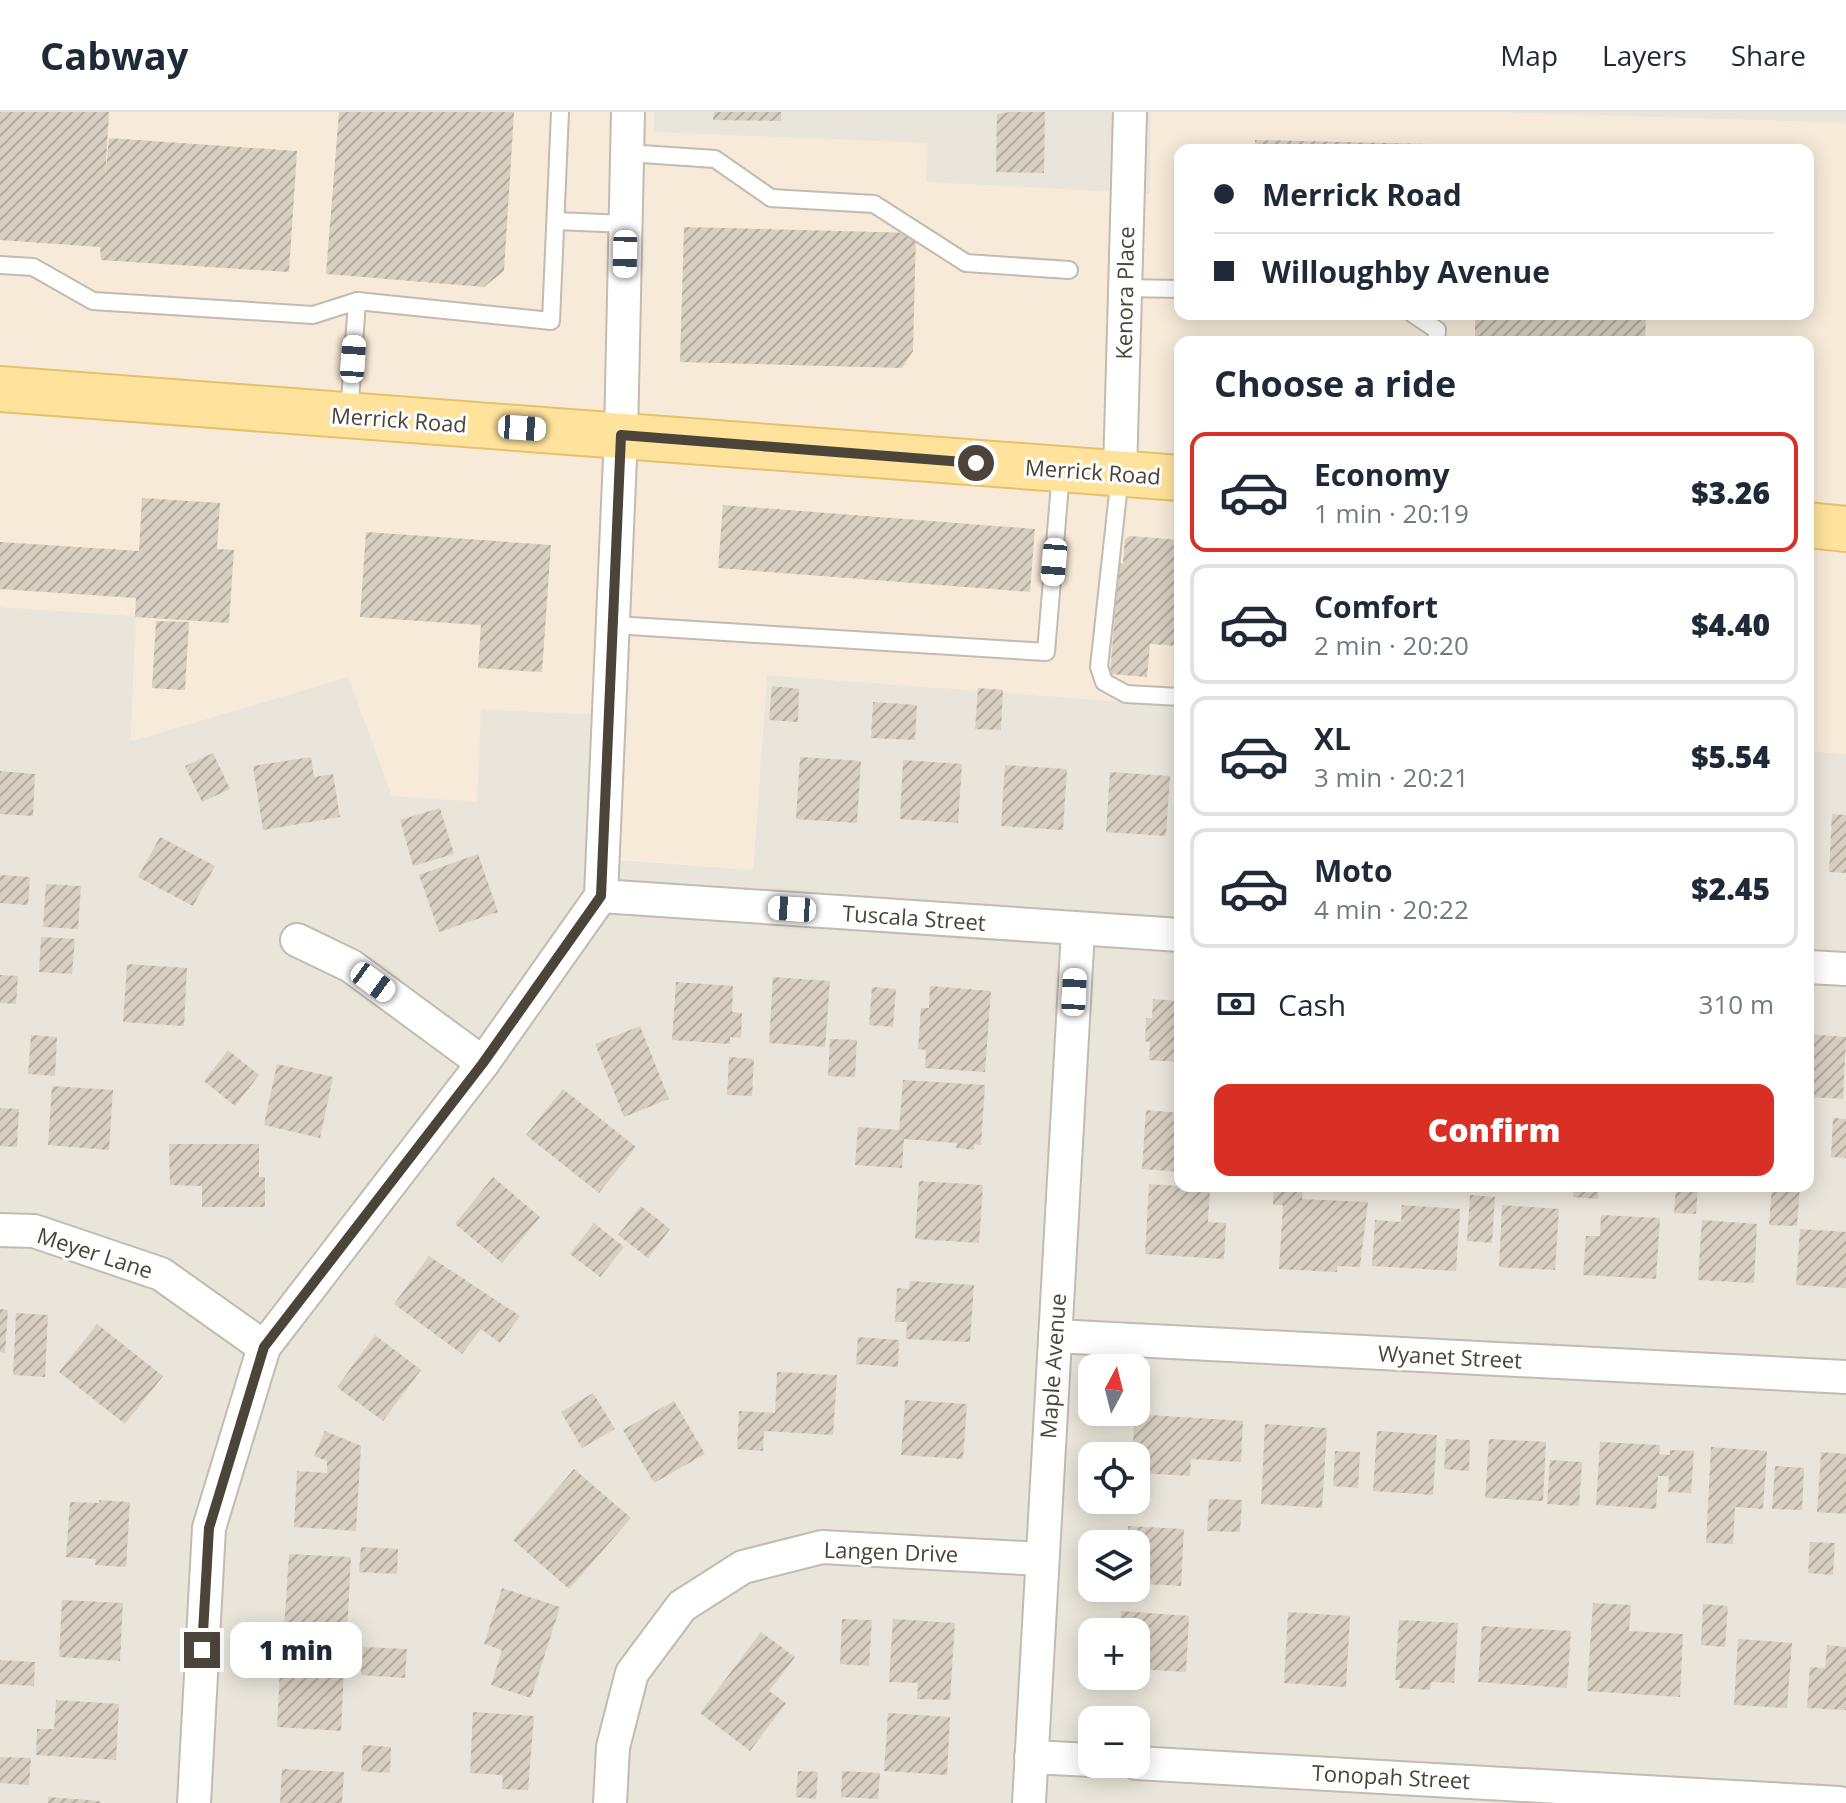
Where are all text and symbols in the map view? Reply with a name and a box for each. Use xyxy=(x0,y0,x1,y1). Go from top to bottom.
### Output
text: Cabway xyxy=(40,29,188,81)
text: Map xyxy=(1500,36,1558,74)
text: Layers xyxy=(1602,36,1687,74)
text: Share xyxy=(1731,36,1806,74)
text: Merrick Road xyxy=(1262,174,1462,215)
street label: Kenora Place xyxy=(1108,226,1140,360)
car xyxy=(613,230,637,278)
text: Willoughby Avenue xyxy=(1262,251,1550,292)
car xyxy=(339,334,367,384)
text: Choose a ride xyxy=(1214,359,1456,408)
street label: Merrick Road xyxy=(330,399,468,439)
car xyxy=(497,414,547,442)
route start xyxy=(958,445,994,481)
street label: Merrick Road xyxy=(1024,451,1162,491)
text: Economy xyxy=(1314,454,1450,495)
icon: car xyxy=(1218,456,1290,528)
text: $3.26 xyxy=(1691,472,1770,513)
text: 1 min · 20:19 xyxy=(1314,495,1469,531)
car xyxy=(1040,537,1068,587)
text: Comfort xyxy=(1314,586,1438,627)
icon: car xyxy=(1218,588,1290,660)
text: $4.40 xyxy=(1691,604,1770,645)
text: 2 min · 20:20 xyxy=(1314,627,1469,663)
text: XL xyxy=(1314,718,1351,759)
icon: car xyxy=(1218,720,1290,792)
text: $5.54 xyxy=(1691,736,1770,777)
text: 3 min · 20:21 xyxy=(1314,759,1469,795)
text: Moto xyxy=(1314,850,1392,891)
icon: car xyxy=(1218,852,1290,924)
text: $2.45 xyxy=(1691,868,1770,909)
text: 4 min · 20:22 xyxy=(1314,891,1469,927)
car xyxy=(767,895,817,923)
street label: Tuscala Street xyxy=(841,897,987,937)
car xyxy=(347,958,399,1006)
car xyxy=(1061,967,1087,1017)
icon: cash xyxy=(1214,982,1258,1026)
text: Cash xyxy=(1278,984,1346,1025)
text: 310 m xyxy=(1699,986,1774,1022)
button: Confirm xyxy=(1214,1084,1774,1176)
street label: Meyer Lane xyxy=(34,1219,157,1285)
street label: Maple Avenue xyxy=(1032,1292,1072,1440)
street label: Wyanet Street xyxy=(1377,1337,1523,1375)
north arrow xyxy=(1078,1354,1150,1426)
map controls xyxy=(1078,1354,1150,1778)
button: locate xyxy=(1078,1442,1150,1514)
button: layers xyxy=(1078,1530,1150,1602)
street label: Langen Drive xyxy=(823,1534,959,1568)
button: + xyxy=(1078,1618,1150,1690)
callout: 1 min xyxy=(230,1622,362,1678)
route end xyxy=(184,1632,220,1668)
text: 1 min xyxy=(259,1632,333,1668)
button: − xyxy=(1078,1706,1150,1778)
street label: Tonopah Street xyxy=(1311,1757,1471,1795)

